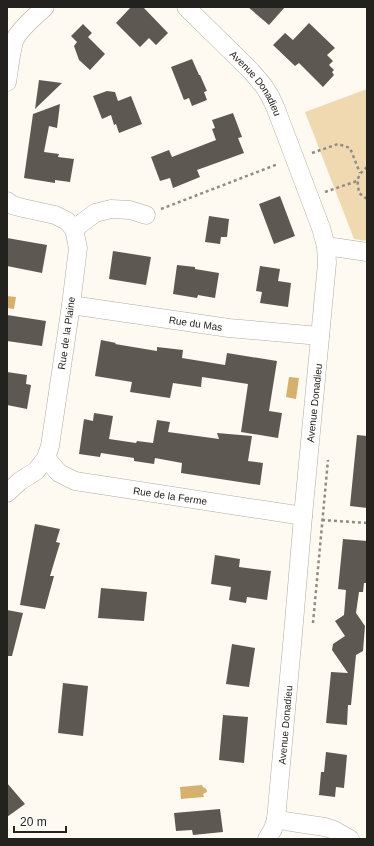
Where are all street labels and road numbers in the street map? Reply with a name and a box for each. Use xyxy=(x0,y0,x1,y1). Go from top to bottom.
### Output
street label: Avenue Donadieu xyxy=(228,49,283,117)
street label: Rue de la Plaine xyxy=(56,296,77,370)
street label: Rue du Mas xyxy=(168,314,223,333)
street label: Avenue Donadieu xyxy=(305,363,324,443)
street label: Rue de la Ferme xyxy=(132,485,208,507)
street label: Avenue Donadieu xyxy=(277,685,294,765)

